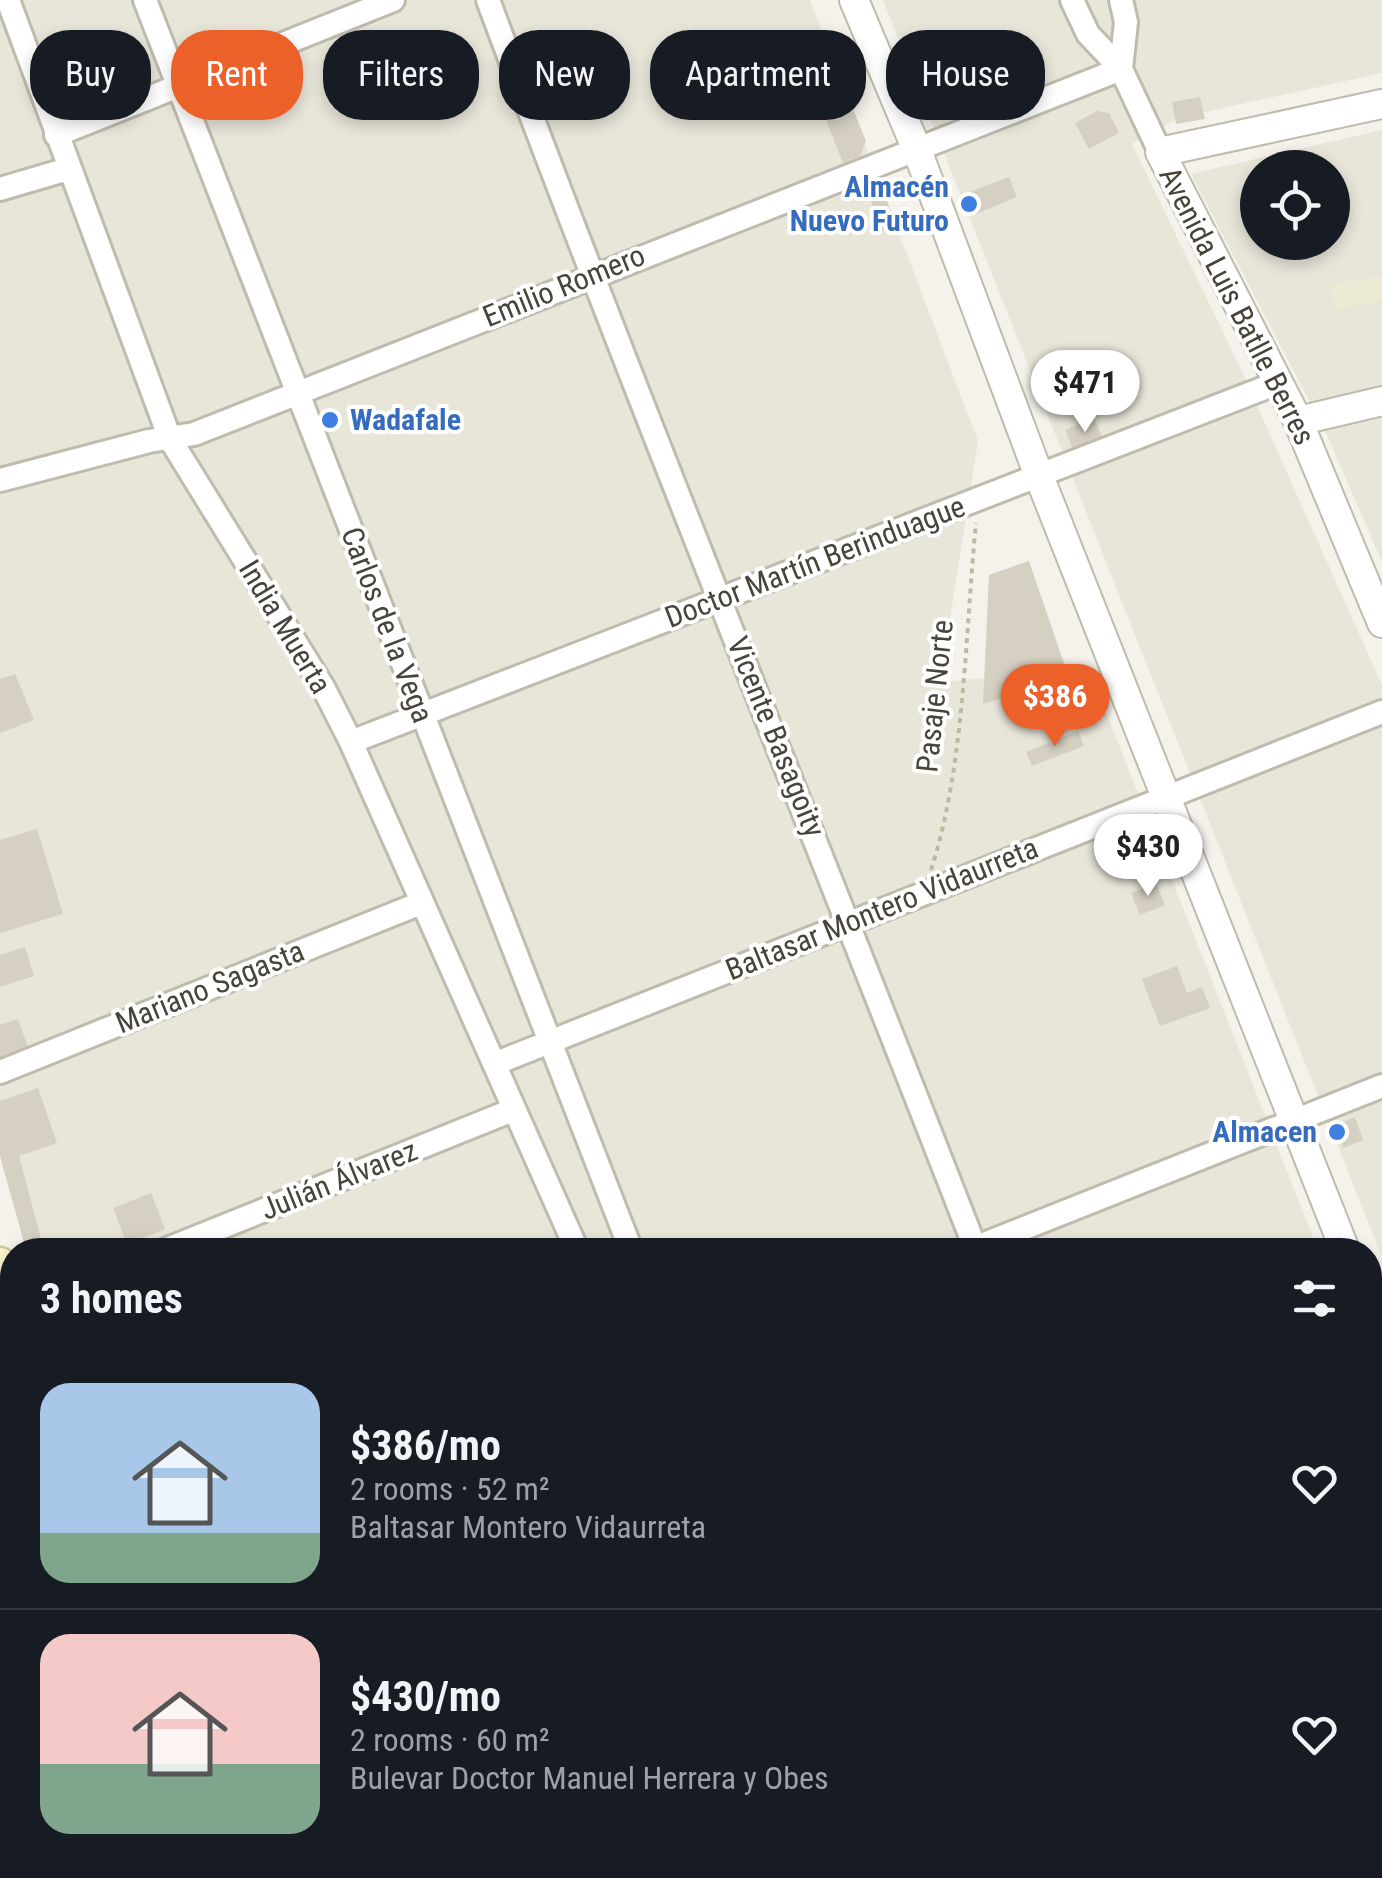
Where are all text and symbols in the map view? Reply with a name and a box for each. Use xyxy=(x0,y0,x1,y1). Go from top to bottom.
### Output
chip: Buy xyxy=(30,30,151,120)
chip: Rent xyxy=(171,30,303,120)
chip: Filters xyxy=(323,30,479,120)
chip: New xyxy=(499,30,630,120)
chip: Apartment xyxy=(650,30,866,120)
chip: House xyxy=(886,30,1045,120)
map controls xyxy=(1240,150,1350,260)
button: locate xyxy=(1240,150,1350,260)
street label: Avenida Luis Batlle Berres xyxy=(1152,161,1323,450)
place label: Almacén Nuevo Futuro xyxy=(790,169,949,238)
marker: Almacén Nuevo Futuro xyxy=(958,193,980,215)
street label: Emilio Romero xyxy=(478,237,650,334)
pin: $471 xyxy=(1026,350,1144,435)
text: $471 xyxy=(1053,363,1117,401)
place label: Wadafale xyxy=(350,402,461,437)
marker: Wadafale xyxy=(319,409,341,431)
street label: Doctor Martín Berinduague xyxy=(660,488,970,635)
street label: Carlos de la Vega xyxy=(334,522,441,727)
street label: India Muerta xyxy=(232,554,339,700)
street label: Pasaje Norte xyxy=(909,618,960,774)
street label: Vicente Basagoity xyxy=(720,632,833,842)
pin: $386 xyxy=(996,664,1114,749)
text: $386 xyxy=(1023,677,1087,715)
pin: $430 xyxy=(1089,814,1207,899)
text: $430 xyxy=(1116,827,1180,865)
street label: Baltasar Montero Vidaurreta xyxy=(721,830,1043,987)
street label: Mariano Sagasta xyxy=(111,933,309,1040)
place label: Almacen xyxy=(1212,1114,1317,1149)
marker: Almacen xyxy=(1326,1121,1348,1143)
street label: Julián Álvarez xyxy=(255,1132,422,1227)
icon: filters xyxy=(1287,1271,1342,1326)
text: 3 homes xyxy=(40,1274,183,1323)
text: $386/mo xyxy=(350,1421,501,1470)
icon: home xyxy=(120,1423,240,1543)
icon: heart xyxy=(1287,1456,1342,1511)
text: 2 rooms · 52 m² xyxy=(350,1470,549,1508)
text: Baltasar Montero Vidaurreta xyxy=(350,1508,706,1546)
text: $430/mo xyxy=(350,1672,501,1721)
icon: home xyxy=(120,1674,240,1794)
icon: heart xyxy=(1287,1707,1342,1762)
text: 2 rooms · 60 m² xyxy=(350,1721,549,1759)
text: Bulevar Doctor Manuel Herrera y Obes xyxy=(350,1759,829,1797)

